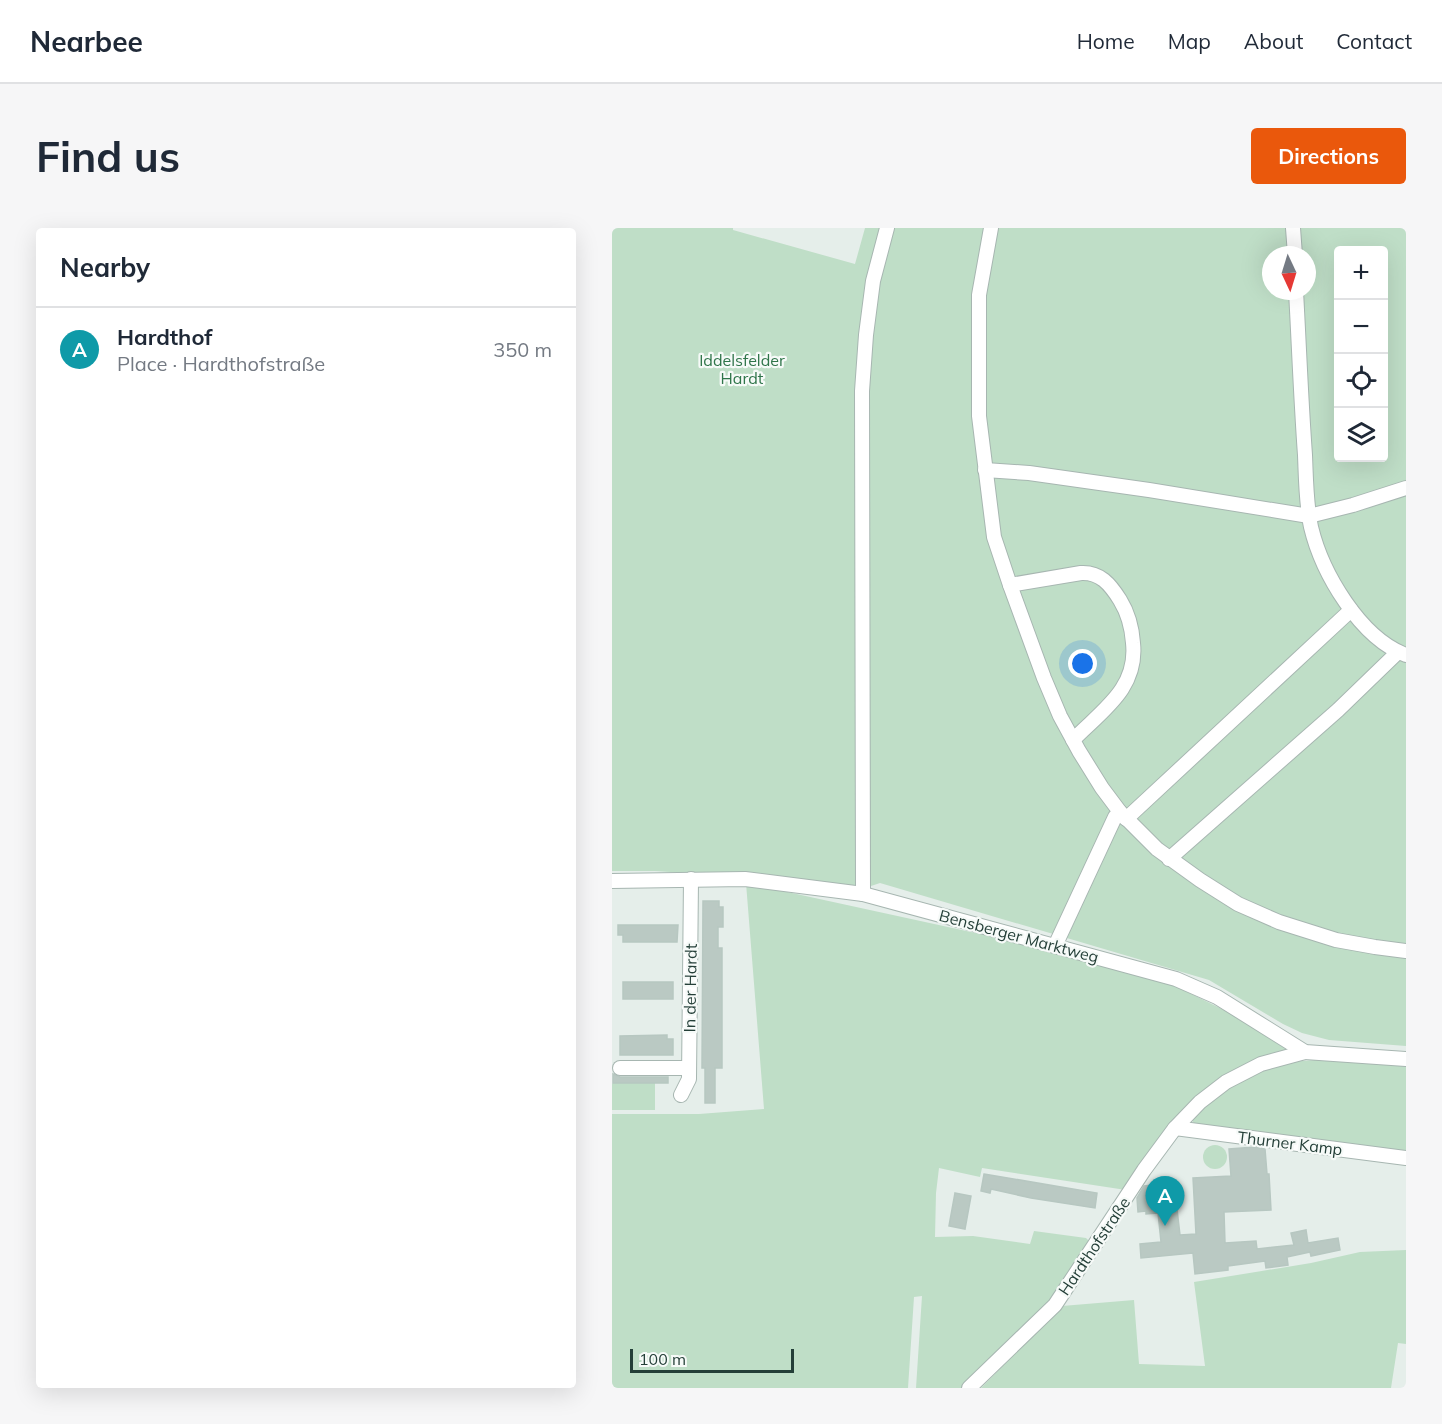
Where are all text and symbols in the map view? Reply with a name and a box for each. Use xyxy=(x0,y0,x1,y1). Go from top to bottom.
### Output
text: Nearbee xyxy=(30,24,143,59)
text: Home xyxy=(1077,28,1135,54)
text: Map xyxy=(1168,28,1211,54)
text: About xyxy=(1244,28,1303,54)
text: Contact xyxy=(1336,28,1412,54)
button: Directions xyxy=(1251,128,1406,184)
text: Find us xyxy=(36,130,180,183)
north arrow xyxy=(1262,246,1316,300)
map controls xyxy=(1334,246,1388,462)
button: + xyxy=(1334,246,1388,300)
text: Nearby xyxy=(60,251,150,284)
button: − xyxy=(1334,300,1388,354)
text: Hardthof xyxy=(117,323,212,351)
text: A xyxy=(72,337,87,362)
text: 350 m xyxy=(493,337,552,362)
park label: Iddelsfelder Hardt xyxy=(699,350,785,388)
text: Place · Hardthofstraße xyxy=(117,351,325,376)
button: locate xyxy=(1334,354,1388,408)
button: layers xyxy=(1334,408,1388,462)
your location xyxy=(1068,649,1097,678)
street label: Bensberger Marktweg xyxy=(937,905,1101,967)
street label: In der Hardt xyxy=(679,943,701,1033)
street label: Thurner Kamp xyxy=(1236,1127,1344,1159)
pin: A xyxy=(1146,1176,1184,1226)
street label: Hardthofstraße xyxy=(1054,1193,1134,1299)
scale bar xyxy=(630,1346,794,1374)
text: 100 m xyxy=(639,1349,686,1369)

